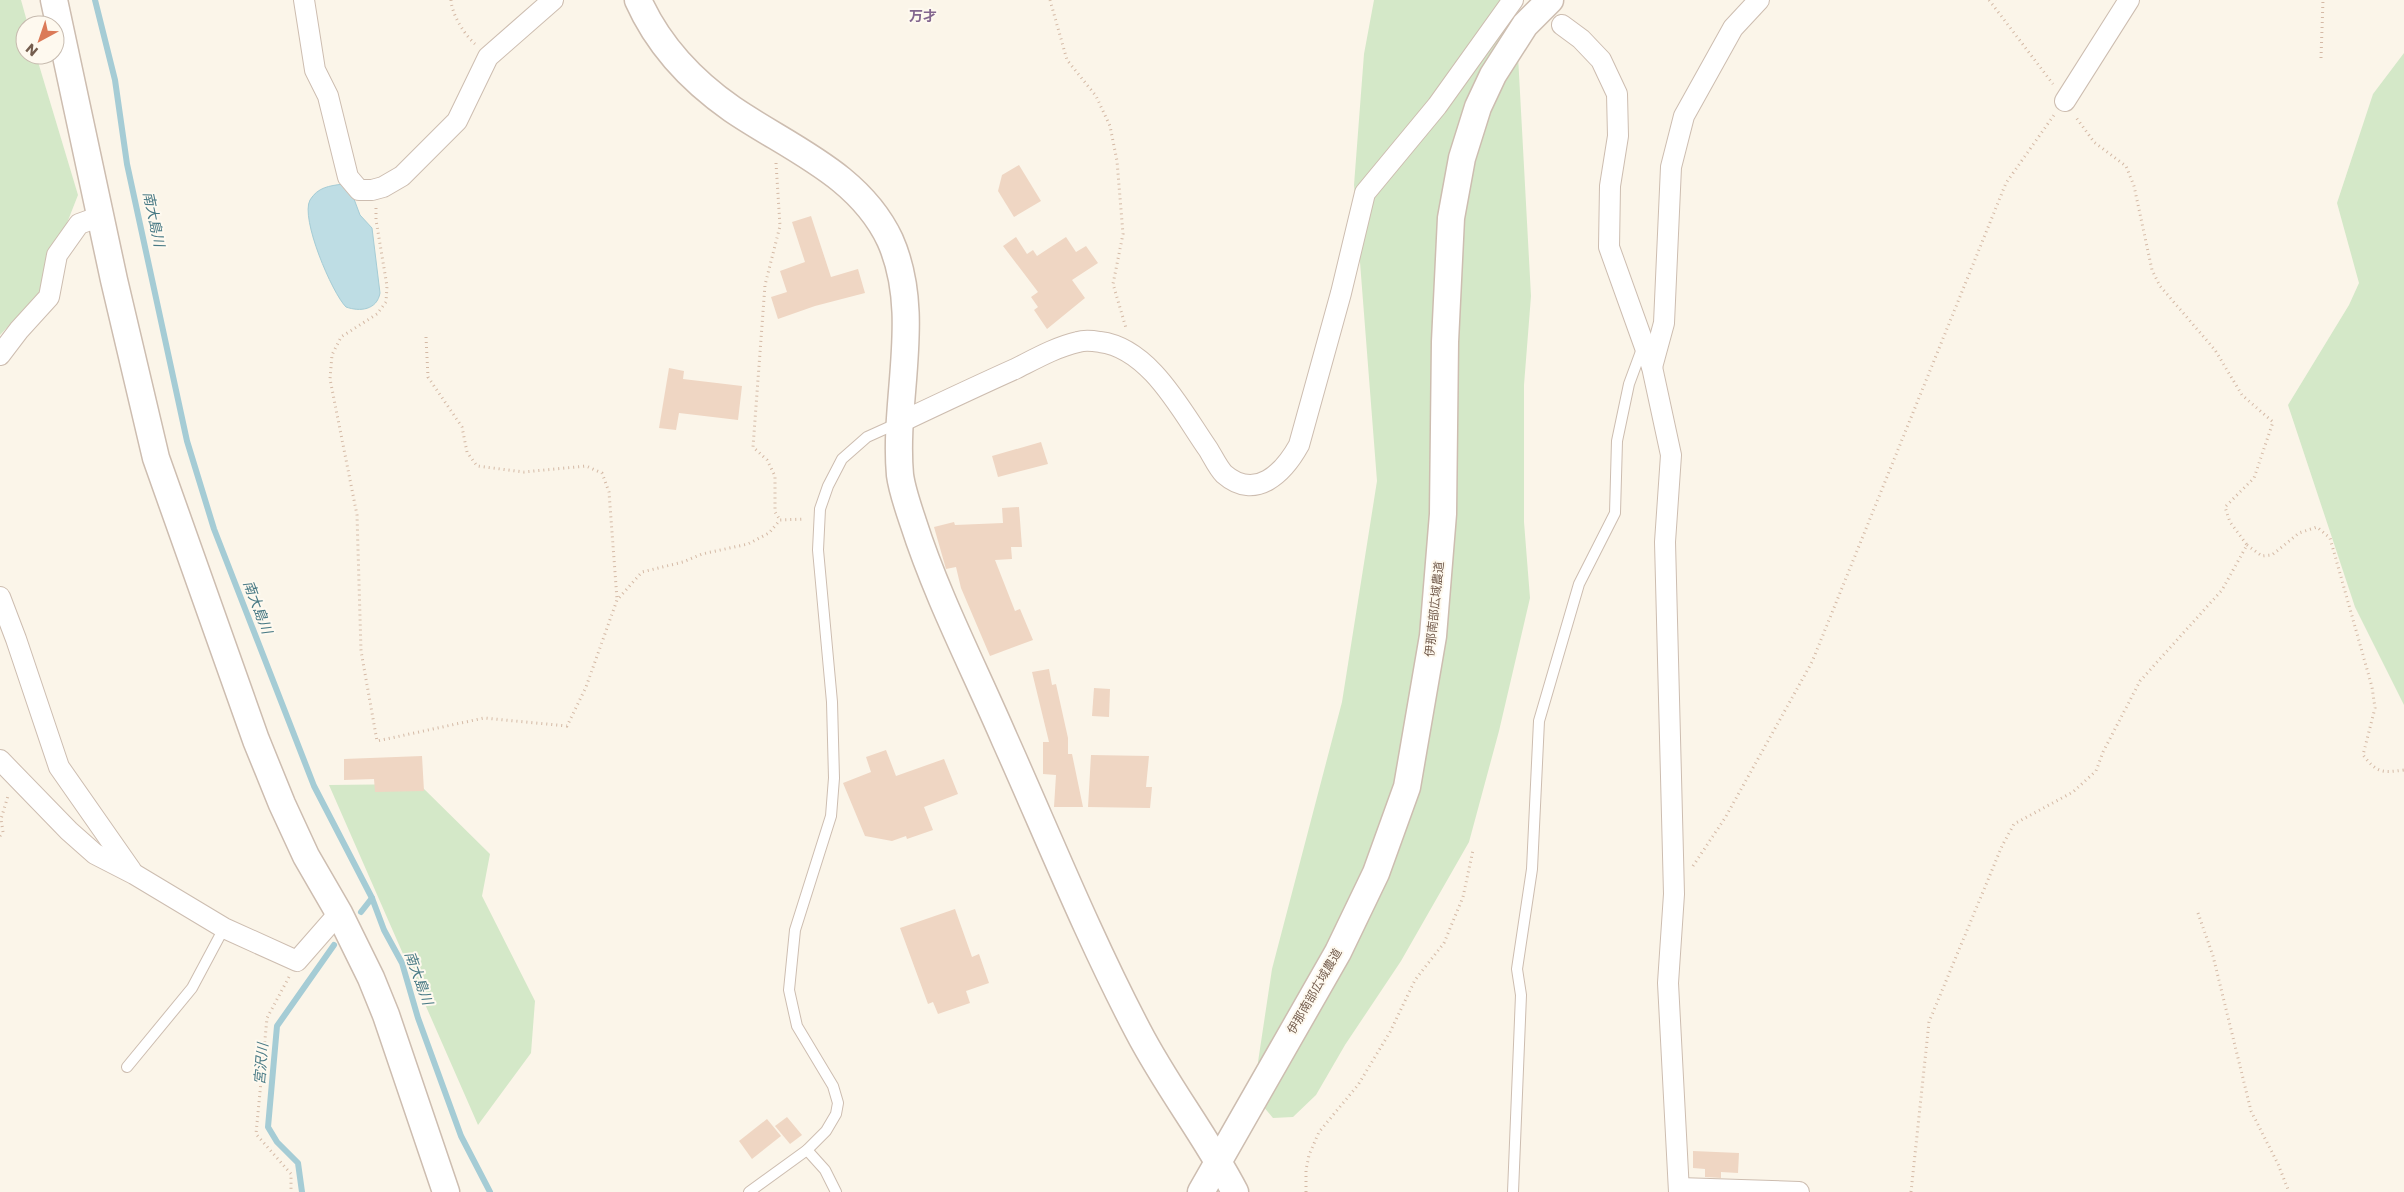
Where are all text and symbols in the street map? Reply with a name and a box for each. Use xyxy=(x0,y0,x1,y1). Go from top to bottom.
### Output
district label: 万才 xyxy=(909,6,937,26)
north arrow xyxy=(15,15,65,65)
text: N xyxy=(21,39,42,61)
water label: 南大島川 xyxy=(138,190,170,250)
street label: 伊那南部広域農道 xyxy=(1421,560,1447,658)
water label: 南大島川 xyxy=(239,577,278,639)
street label: 伊那南部広域農道 xyxy=(1283,945,1345,1037)
water label: 南大島川 xyxy=(400,948,439,1010)
water label: 宮沢川 xyxy=(249,1040,273,1086)

